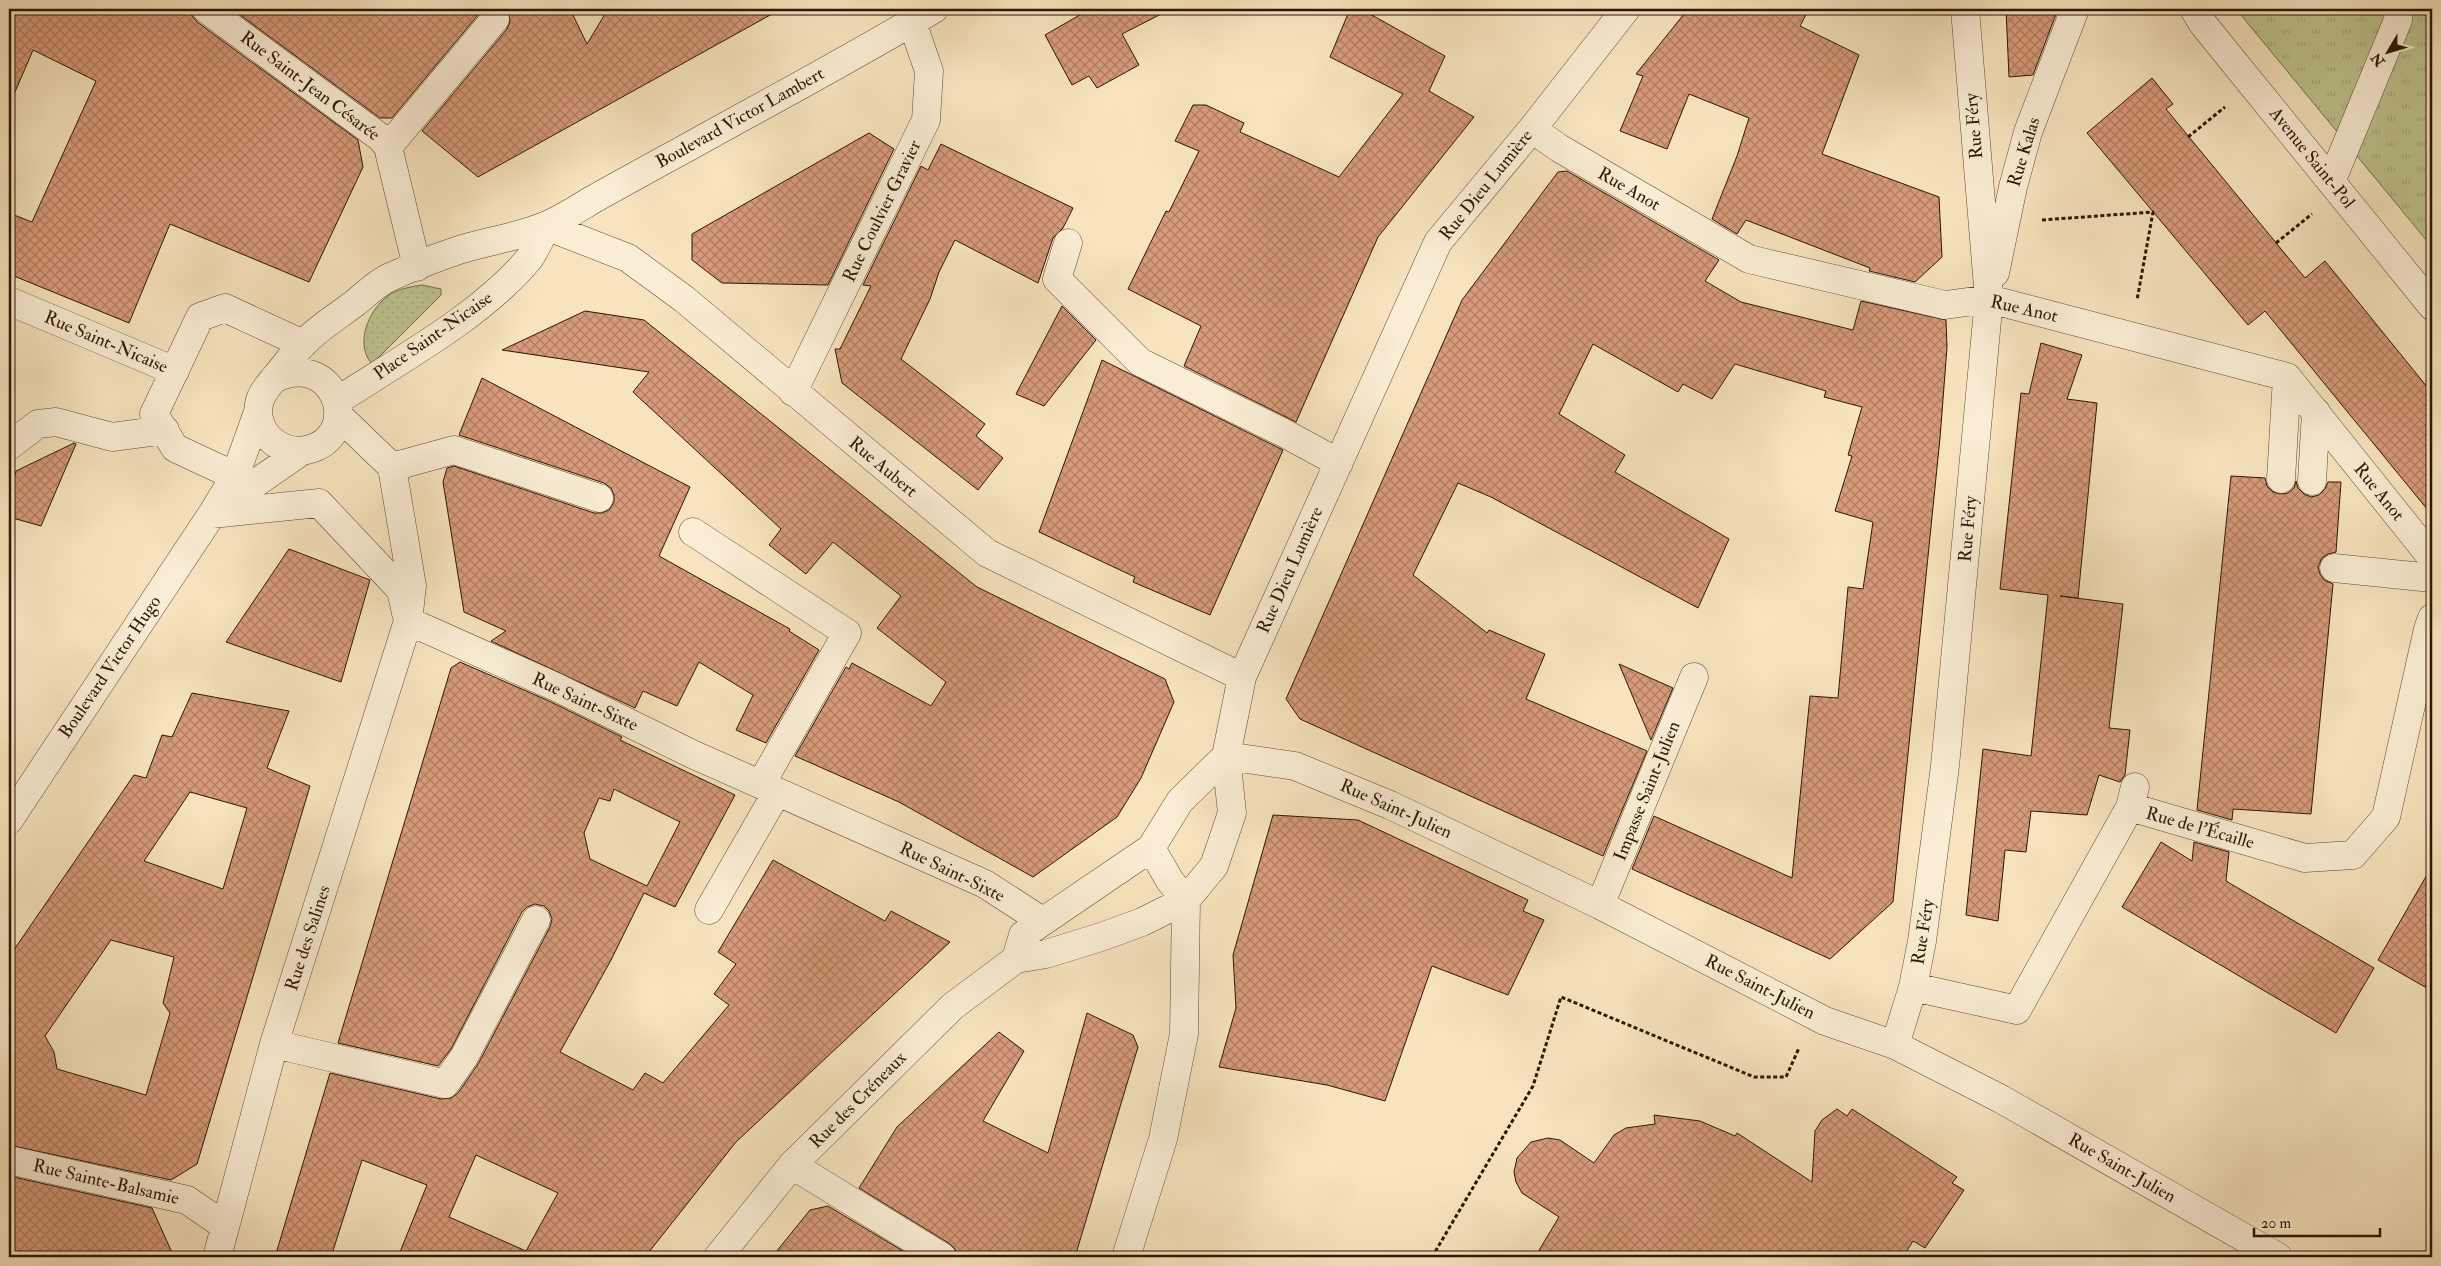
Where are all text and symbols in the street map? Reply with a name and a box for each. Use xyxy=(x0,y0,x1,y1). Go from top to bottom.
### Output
street label: Rue Saint-Jean Césarée xyxy=(236,26,385,146)
north arrow xyxy=(2364,28,2414,78)
text: N xyxy=(2367,49,2389,71)
street label: Boulevard Victor Lambert xyxy=(652,62,828,174)
street label: Rue Féry xyxy=(1960,91,1988,160)
street label: Avenue Saint-Pol xyxy=(2263,102,2360,214)
street label: Rue Kalas xyxy=(2003,114,2045,190)
street label: Rue Dieu Lumière xyxy=(1434,125,1538,245)
street label: Rue Coulvier Gravier xyxy=(838,136,926,286)
street label: Rue Anot xyxy=(1594,162,1665,216)
street label: Place Saint-Nicaise xyxy=(369,286,497,386)
street label: Rue Anot xyxy=(1988,290,2060,328)
street label: Rue Saint-Nicaise xyxy=(41,306,172,379)
street label: Rue Aubert xyxy=(844,432,922,503)
street label: Rue Anot xyxy=(2349,458,2410,526)
street label: Rue Féry xyxy=(1954,494,1982,563)
street label: Rue Dieu Lumière xyxy=(1252,503,1328,637)
street label: Boulevard Victor Hugo xyxy=(54,591,166,743)
street label: Rue Saint-Sixte xyxy=(528,667,642,737)
street label: Impasse Saint-Julien xyxy=(1609,718,1685,864)
street label: Rue Saint-Julien xyxy=(1336,774,1456,844)
street label: Rue de l'Écaille xyxy=(2143,802,2257,855)
street label: Rue Saint-Sixte xyxy=(896,837,1009,908)
street label: Rue des Salines xyxy=(280,882,336,994)
street label: Rue Féry xyxy=(1906,896,1940,967)
street label: Rue Saint-Julien xyxy=(1701,949,1819,1025)
street label: Rue des Créneaux xyxy=(804,1046,912,1154)
street label: Rue Saint-Julien xyxy=(2064,1128,2180,1208)
street label: Rue Sainte-Balsamie xyxy=(31,1154,182,1210)
scale bar xyxy=(2254,1206,2380,1238)
text: 20 m xyxy=(2261,1214,2291,1233)

